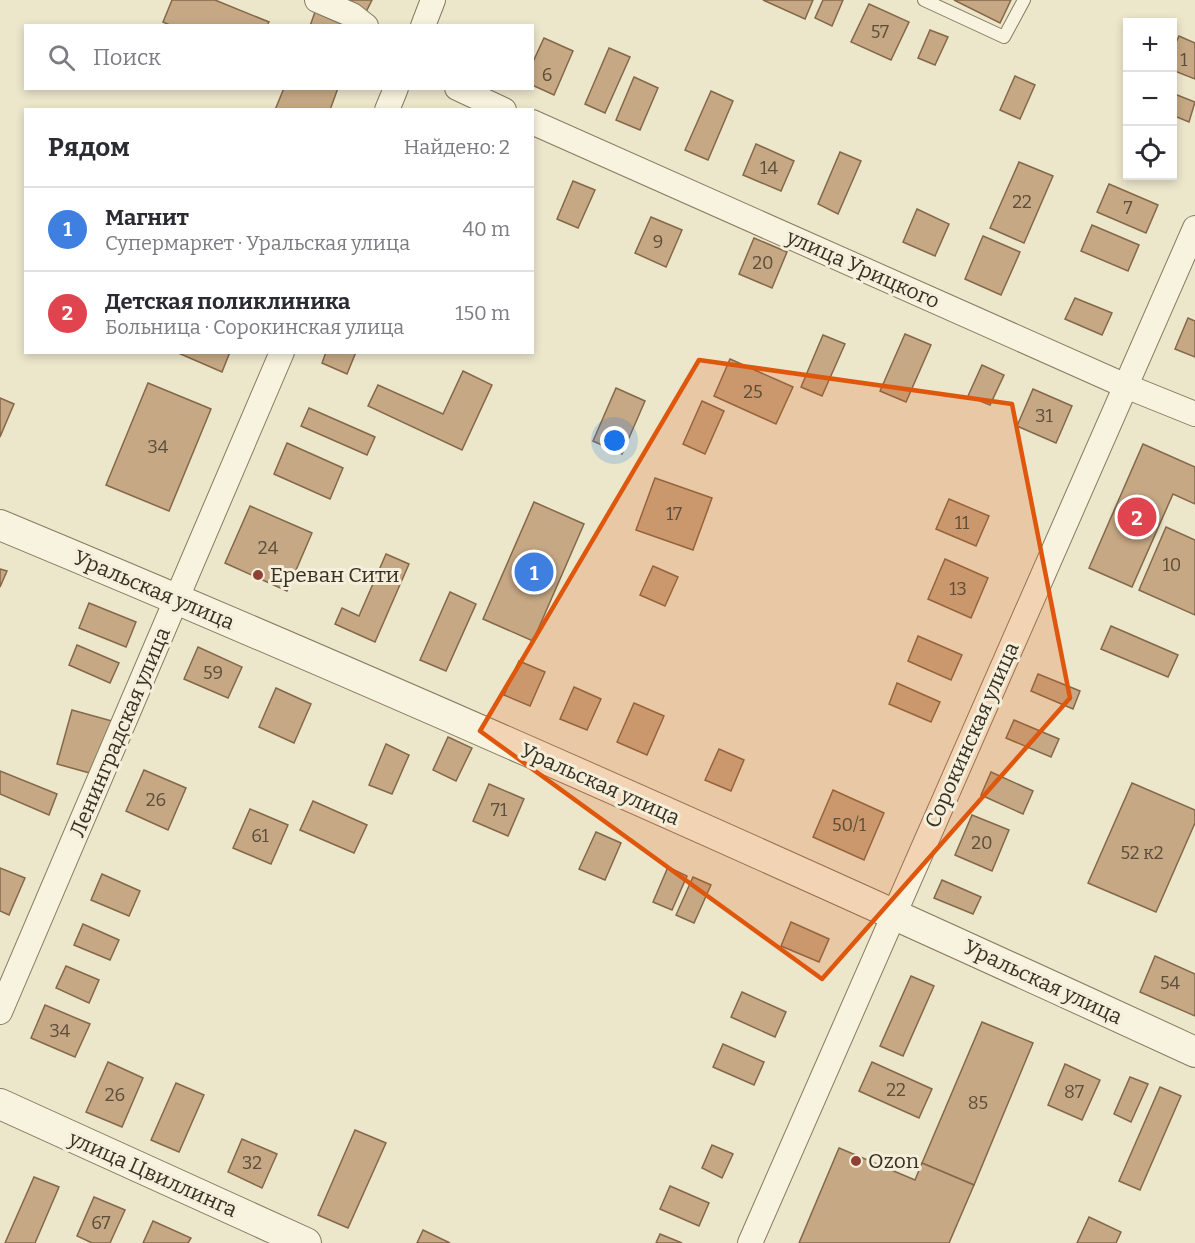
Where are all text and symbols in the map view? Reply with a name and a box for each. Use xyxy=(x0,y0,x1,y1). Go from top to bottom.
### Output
map controls xyxy=(1123,18,1177,180)
button: + xyxy=(1123,18,1177,72)
house number: 57 xyxy=(871,21,889,43)
search box xyxy=(24,24,534,90)
icon: search xyxy=(45,41,78,74)
text: Поиск xyxy=(93,44,161,71)
house number: 1 xyxy=(1180,49,1188,71)
house number: 6 xyxy=(542,64,552,86)
button: − xyxy=(1123,72,1177,126)
button: locate xyxy=(1123,126,1177,180)
text: Рядом xyxy=(48,132,130,163)
text: Найдено: 2 xyxy=(404,135,510,159)
house number: 14 xyxy=(760,157,778,179)
house number: 22 xyxy=(1012,191,1032,213)
house number: 7 xyxy=(1123,197,1133,219)
text: Магнит xyxy=(105,204,189,231)
text: 1 xyxy=(63,217,72,241)
text: 40 m xyxy=(462,217,510,241)
street label: улица Урицкого xyxy=(782,223,944,314)
text: Супермаркет · Уральская улица xyxy=(105,231,410,255)
house number: 9 xyxy=(653,231,663,253)
house number: 20 xyxy=(752,252,774,274)
text: Детская поликлиника xyxy=(105,288,350,315)
text: 2 xyxy=(62,301,73,325)
text: 150 m xyxy=(455,301,510,325)
text: Больница · Сорокинская улица xyxy=(105,315,404,339)
house number: 25 xyxy=(743,381,763,403)
house number: 31 xyxy=(1035,405,1053,427)
your location xyxy=(600,426,629,455)
house number: 34 xyxy=(148,436,169,458)
pin: 2 xyxy=(1118,494,1156,540)
house number: 17 xyxy=(666,503,682,525)
house number: 11 xyxy=(955,512,970,534)
house number: 24 xyxy=(258,537,279,559)
street label: Уральская улица xyxy=(70,544,239,636)
pin: 1 xyxy=(514,550,554,594)
house number: 10 xyxy=(1163,554,1181,576)
place label: Ереван Сити xyxy=(270,562,400,588)
marker: Ереван Сити xyxy=(251,568,265,582)
house number: 13 xyxy=(949,578,967,600)
street label: Ленинградская улица xyxy=(64,623,176,841)
street label: Сорокинская улица xyxy=(919,638,1025,832)
house number: 59 xyxy=(203,662,223,684)
street label: Уральская улица xyxy=(516,737,684,831)
house number: 26 xyxy=(146,789,166,811)
house number: 71 xyxy=(491,799,508,821)
house number: 50/1 xyxy=(832,814,867,836)
house number: 61 xyxy=(251,825,270,847)
house number: 20 xyxy=(971,832,993,854)
house number: 52 к2 xyxy=(1120,842,1164,864)
street label: Уральская улица xyxy=(960,934,1127,1030)
house number: 54 xyxy=(1160,972,1181,994)
house number: 34 xyxy=(50,1020,71,1042)
house number: 22 xyxy=(886,1079,906,1101)
house number: 87 xyxy=(1064,1081,1084,1103)
house number: 26 xyxy=(105,1084,125,1106)
house number: 85 xyxy=(968,1092,988,1114)
street label: улица Цвиллинга xyxy=(64,1125,242,1223)
place label: Ozon xyxy=(868,1148,919,1174)
house number: 32 xyxy=(242,1152,262,1174)
marker: Ozon xyxy=(849,1154,863,1168)
house number: 67 xyxy=(91,1212,111,1234)

